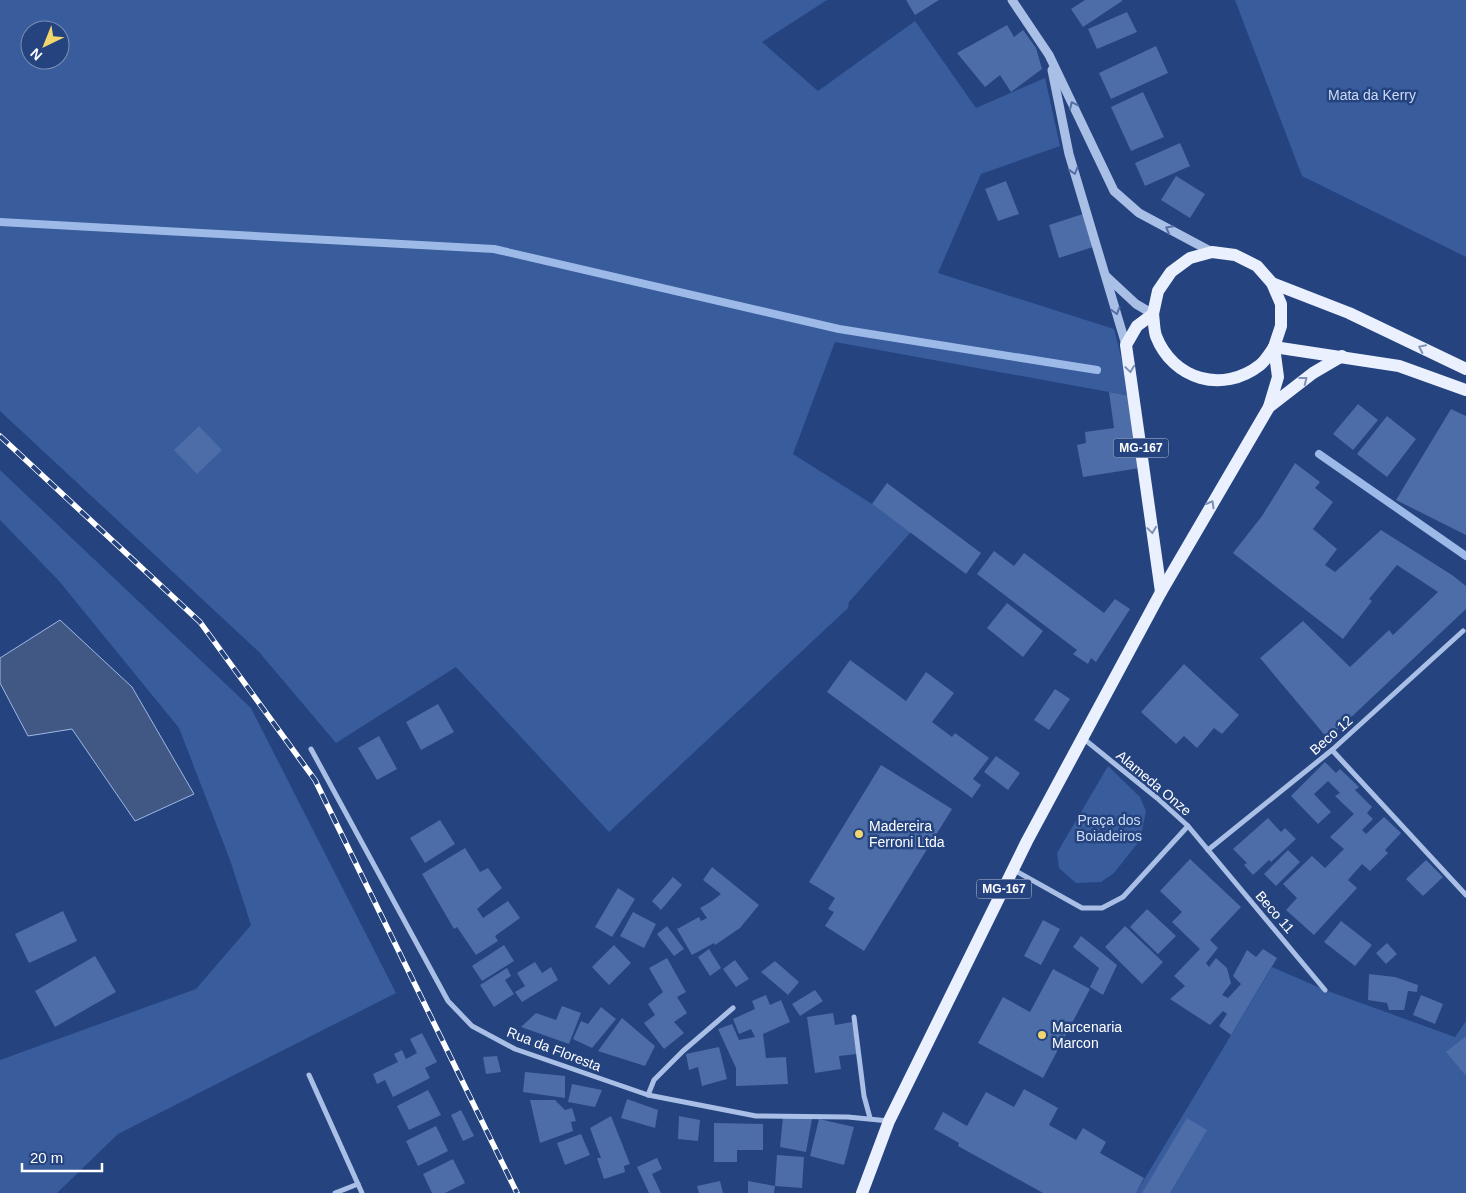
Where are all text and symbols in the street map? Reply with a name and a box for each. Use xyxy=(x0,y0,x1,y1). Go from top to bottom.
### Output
north arrow xyxy=(20,20,70,70)
text: N xyxy=(27,45,45,64)
park label: Mata da Kerry xyxy=(1328,87,1416,103)
one-way arrow xyxy=(1069,101,1080,110)
one-way arrow xyxy=(1069,166,1079,174)
one-way arrow xyxy=(1166,225,1175,235)
one-way arrow xyxy=(1111,306,1121,314)
one-way arrow xyxy=(1418,344,1427,354)
one-way arrow xyxy=(1124,365,1134,373)
one-way arrow xyxy=(1299,376,1308,385)
road number: MG-167 xyxy=(1114,438,1168,458)
one-way arrow xyxy=(1205,501,1215,510)
one-way arrow xyxy=(1146,526,1157,534)
street label: Beco 12 xyxy=(1306,712,1356,758)
street label: Alameda Onze xyxy=(1113,747,1195,819)
park label: Praça dos Boiadeiros xyxy=(1076,812,1142,844)
place label: Madereira Ferroni Ltda xyxy=(869,818,945,850)
marker: Madereira Ferroni Ltda xyxy=(853,828,865,840)
road number: MG-167 xyxy=(976,880,1032,899)
street label: Beco 11 xyxy=(1252,888,1298,936)
place label: Marcenaria Marcon xyxy=(1052,1019,1122,1051)
street label: Rua da Floresta xyxy=(505,1024,604,1074)
marker: Marcenaria Marcon xyxy=(1036,1029,1048,1041)
scale bar xyxy=(22,1140,102,1172)
text: 20 m xyxy=(30,1149,63,1166)

